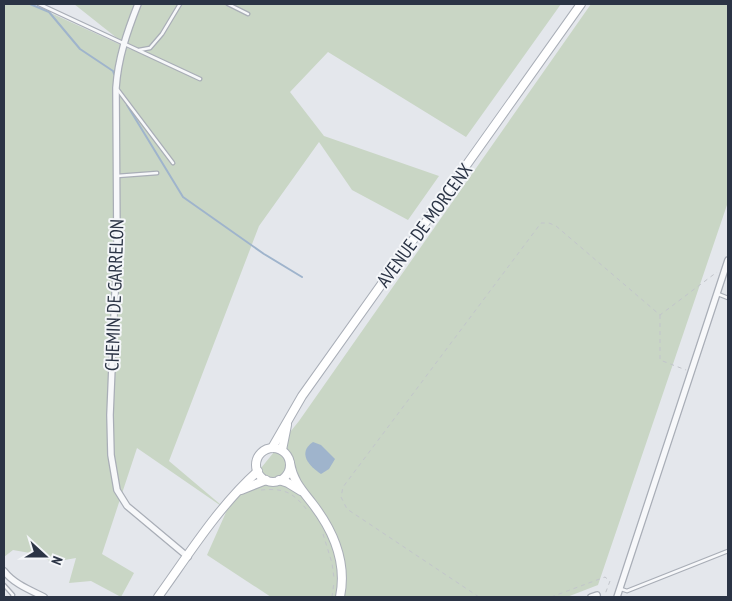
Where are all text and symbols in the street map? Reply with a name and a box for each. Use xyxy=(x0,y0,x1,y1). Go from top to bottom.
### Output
street label: AVENUE DE MORCENX xyxy=(371,158,477,292)
street label: CHEMIN DE GARRELON xyxy=(99,219,129,371)
north arrow xyxy=(20,531,70,581)
text: N xyxy=(47,554,67,567)

